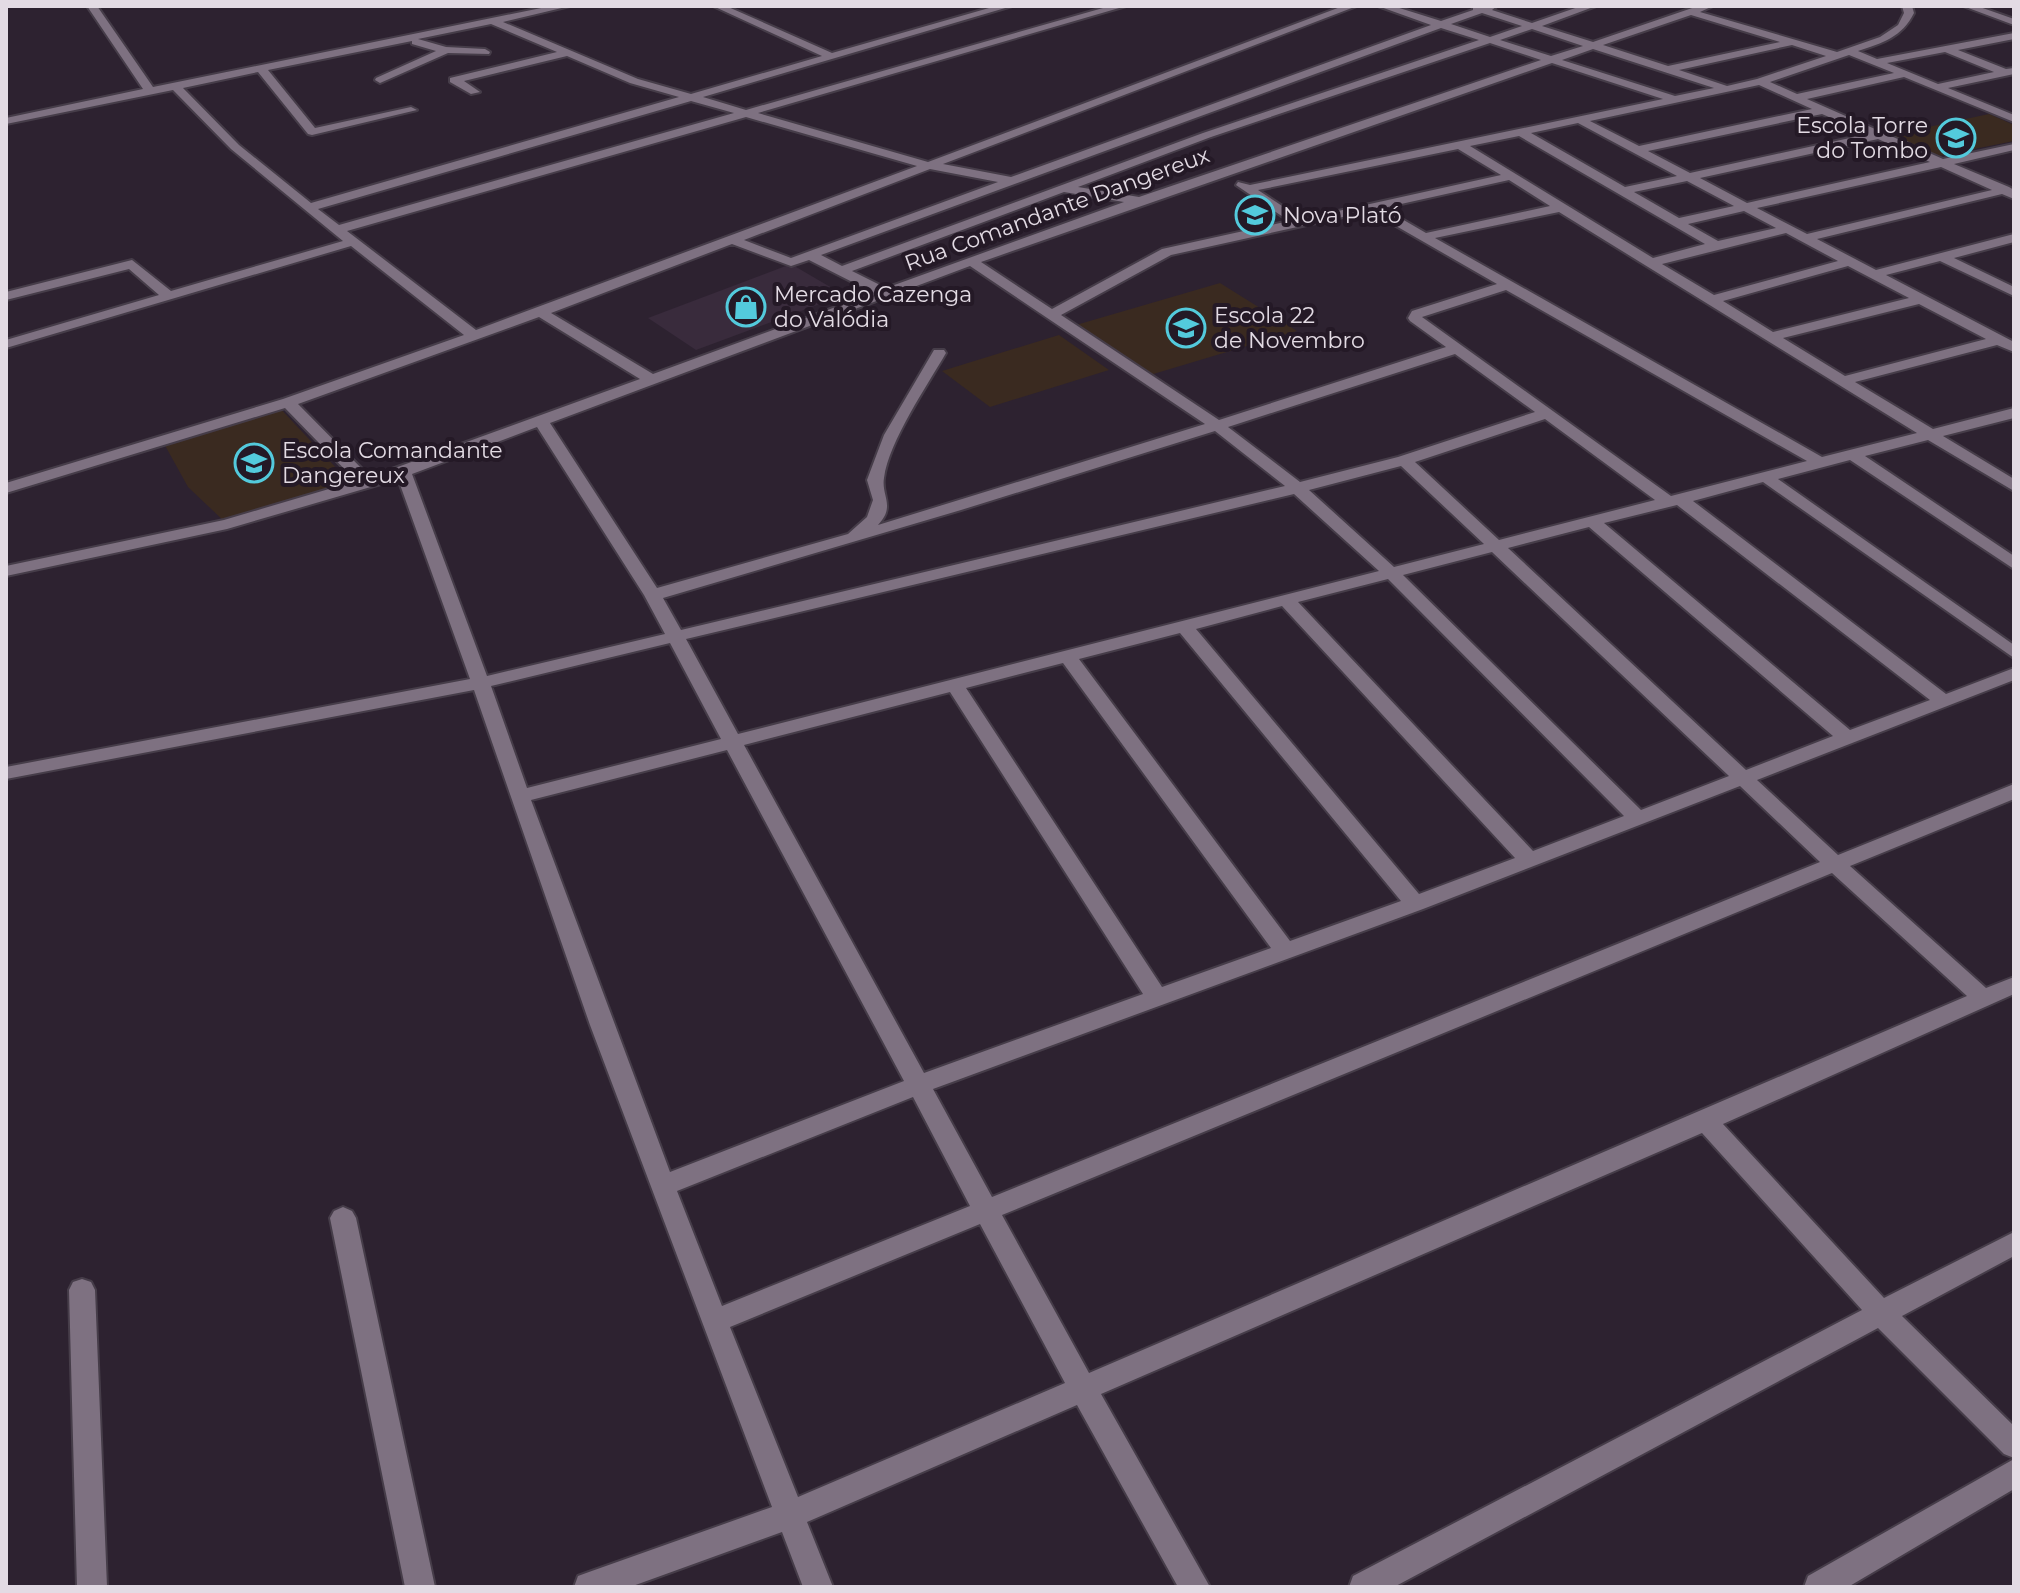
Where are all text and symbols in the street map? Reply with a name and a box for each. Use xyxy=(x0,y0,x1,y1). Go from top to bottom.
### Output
place label: Escola Torre do Tombo xyxy=(1796,112,1928,164)
school or university icon: Escola Torre do Tombo xyxy=(1935,117,1977,159)
street label: Rua Comandante Dangereux xyxy=(901,141,1213,277)
school or university icon: Nova Plató xyxy=(1234,194,1276,236)
place label: Nova Plató xyxy=(1283,202,1402,229)
place label: Mercado Cazenga do Valódia xyxy=(774,281,972,333)
shop icon: Mercado Cazenga do Valódia xyxy=(725,286,767,328)
place label: Escola 22 de Novembro xyxy=(1214,302,1365,354)
school or university icon: Escola 22 de Novembro xyxy=(1165,307,1207,349)
place label: Escola Comandante Dangereux xyxy=(282,437,503,489)
school or university icon: Escola Comandante Dangereux xyxy=(233,442,275,484)

